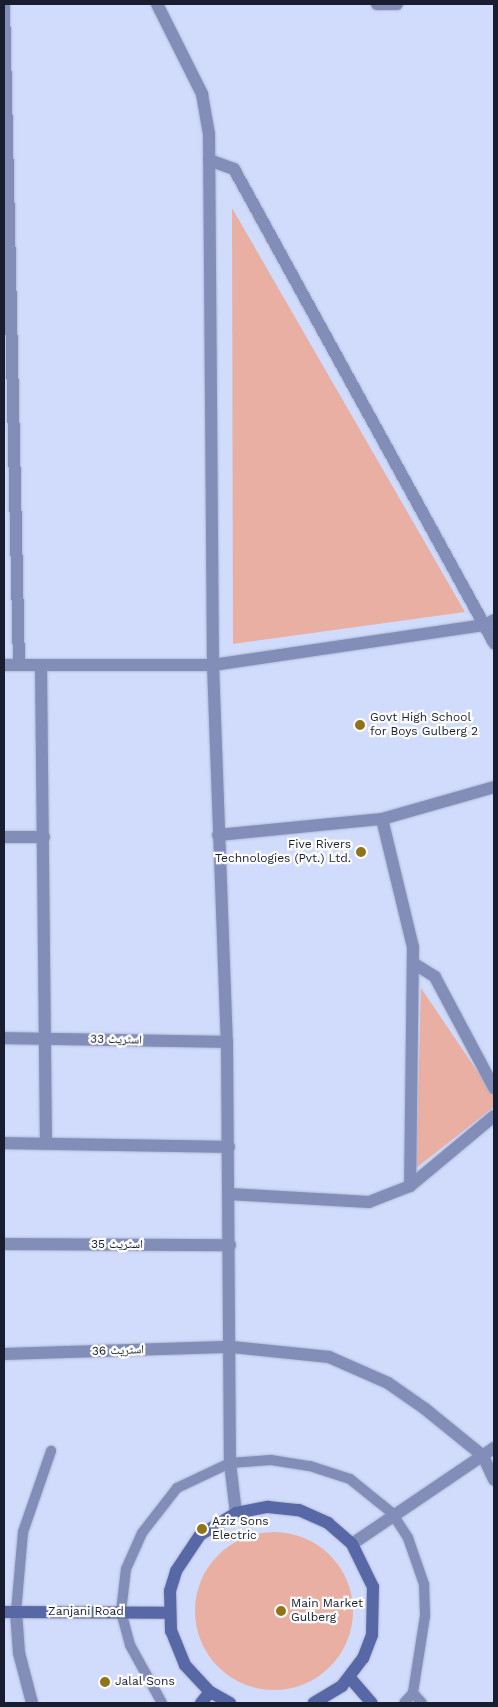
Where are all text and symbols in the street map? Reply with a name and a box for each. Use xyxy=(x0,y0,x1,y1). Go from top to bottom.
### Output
place label: Govt High School for Boys Gulberg 2 xyxy=(370,711,478,739)
marker: Govt High School for Boys Gulberg 2 xyxy=(354,719,366,731)
place label: Five Rivers Technologies (Pvt.) Ltd. xyxy=(215,838,351,866)
marker: Five Rivers Technologies (Pvt.) Ltd. xyxy=(355,846,367,858)
street label: اسٹریٹ 33 xyxy=(90,1032,142,1048)
street label: اسٹریٹ 35 xyxy=(91,1238,143,1252)
street label: اسٹریٹ 36 xyxy=(92,1343,144,1359)
place label: Aziz Sons Electric xyxy=(212,1515,269,1543)
marker: Aziz Sons Electric xyxy=(196,1523,208,1535)
place label: Main Market Gulberg xyxy=(291,1597,363,1625)
street label: Zanjani Road xyxy=(48,1605,124,1619)
marker: Main Market Gulberg xyxy=(275,1605,287,1617)
place label: Jalal Sons xyxy=(115,1675,175,1689)
marker: Jalal Sons xyxy=(99,1676,111,1688)

